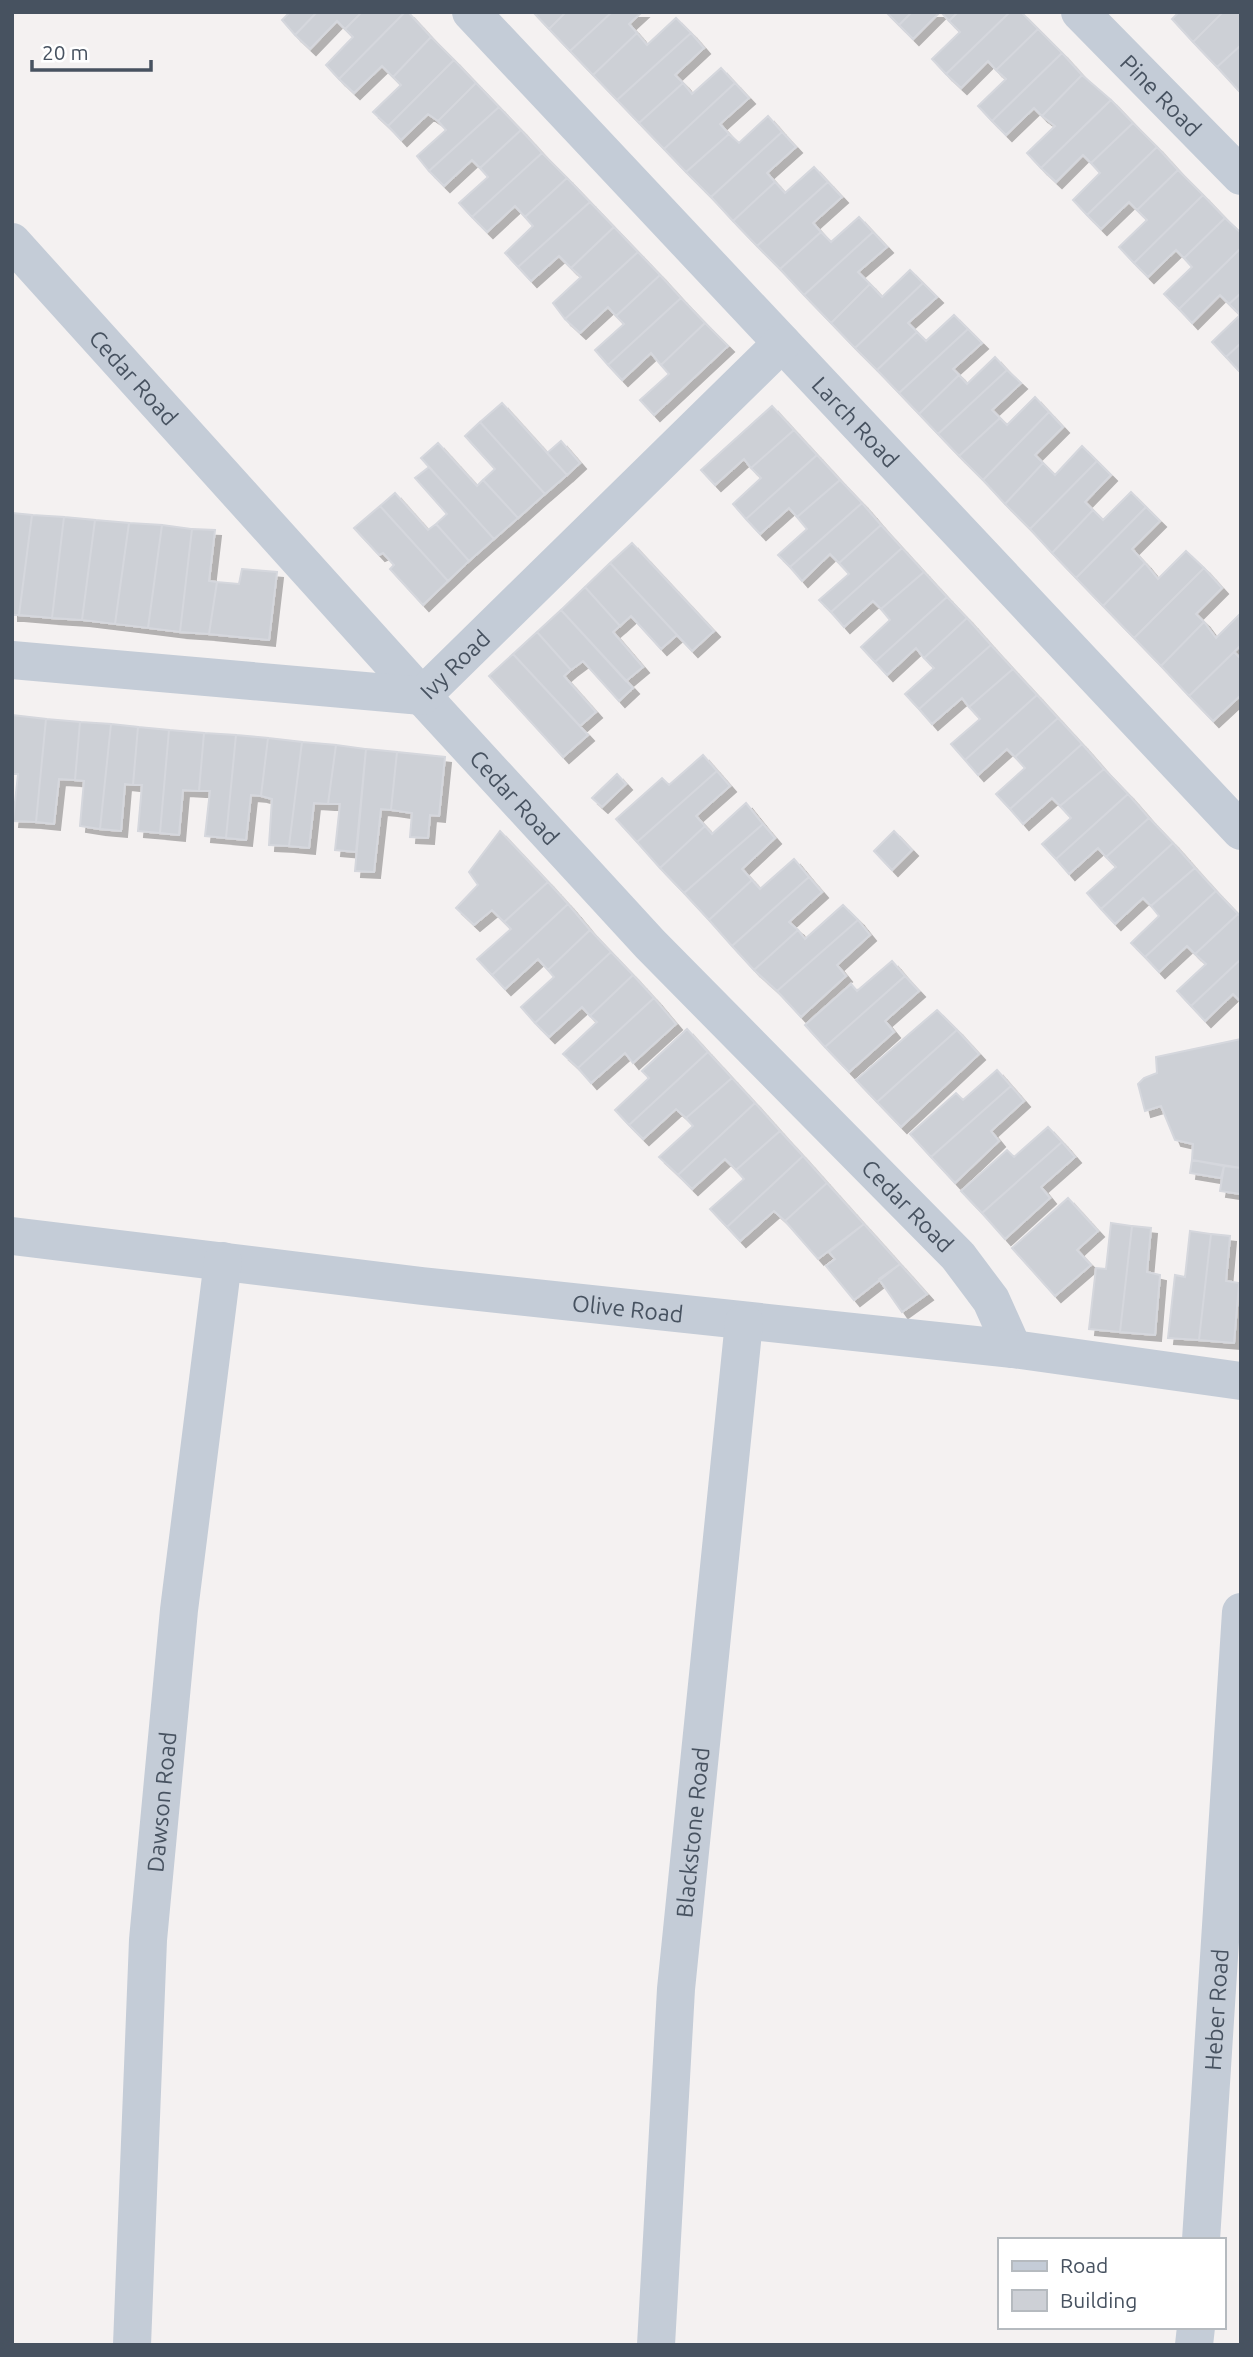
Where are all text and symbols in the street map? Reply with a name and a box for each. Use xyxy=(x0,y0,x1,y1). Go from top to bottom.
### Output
scale bar xyxy=(32,28,150,72)
text: 20 m xyxy=(42,40,89,64)
street label: Pine Road xyxy=(1116,49,1206,140)
street label: Cedar Road xyxy=(85,324,183,430)
street label: Larch Road xyxy=(808,371,904,472)
street label: Ivy Road xyxy=(415,625,494,704)
street label: Cedar Road xyxy=(465,745,564,849)
street label: Cedar Road xyxy=(857,1154,959,1257)
street label: Olive Road xyxy=(571,1290,685,1326)
street label: Dawson Road xyxy=(142,1731,180,1873)
street label: Blackstone Road xyxy=(671,1746,713,1919)
street label: Heber Road xyxy=(1199,1948,1232,2071)
legend xyxy=(998,2238,1225,2329)
text: Road xyxy=(1060,2253,1108,2277)
text: Building xyxy=(1060,2288,1137,2312)

